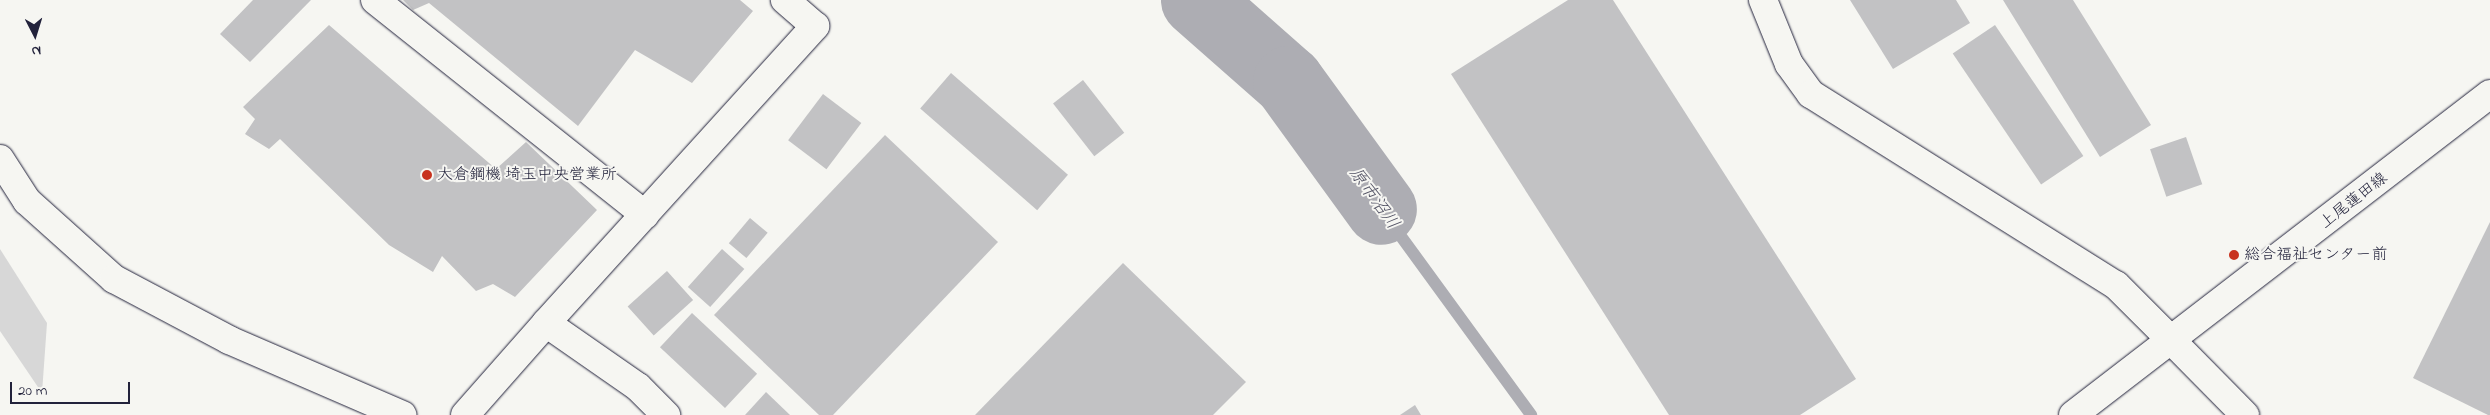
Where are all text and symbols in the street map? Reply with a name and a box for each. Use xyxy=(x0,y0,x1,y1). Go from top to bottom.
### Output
north arrow xyxy=(10,10,60,60)
text: N xyxy=(31,40,42,61)
water label: 原市沼川 xyxy=(1343,164,1403,234)
place label: 大倉鋼機 埼玉中央営業所 xyxy=(437,165,617,185)
marker: 大倉鋼機 埼玉中央営業所 xyxy=(421,169,433,181)
street label: 上尾蓮田線 xyxy=(2317,169,2391,233)
place label: 総合福祉センター前 xyxy=(2244,245,2388,265)
marker: 総合福祉センター前 xyxy=(2228,249,2240,261)
scale bar xyxy=(12,372,132,404)
text: 20 m xyxy=(18,380,47,402)

